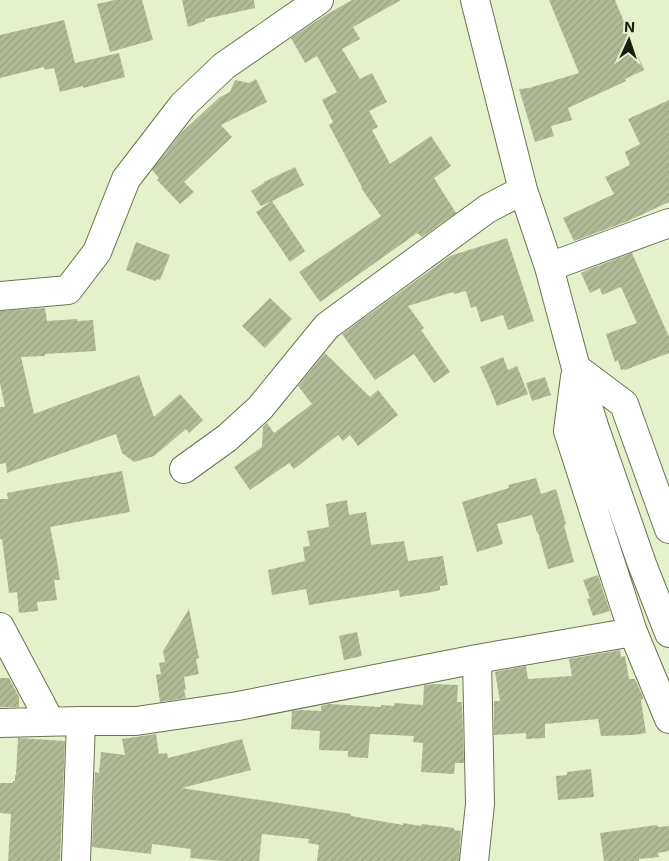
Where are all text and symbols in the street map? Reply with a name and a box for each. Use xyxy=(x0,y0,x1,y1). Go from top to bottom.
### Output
north arrow xyxy=(604,15,654,65)
text: N xyxy=(624,18,635,35)

